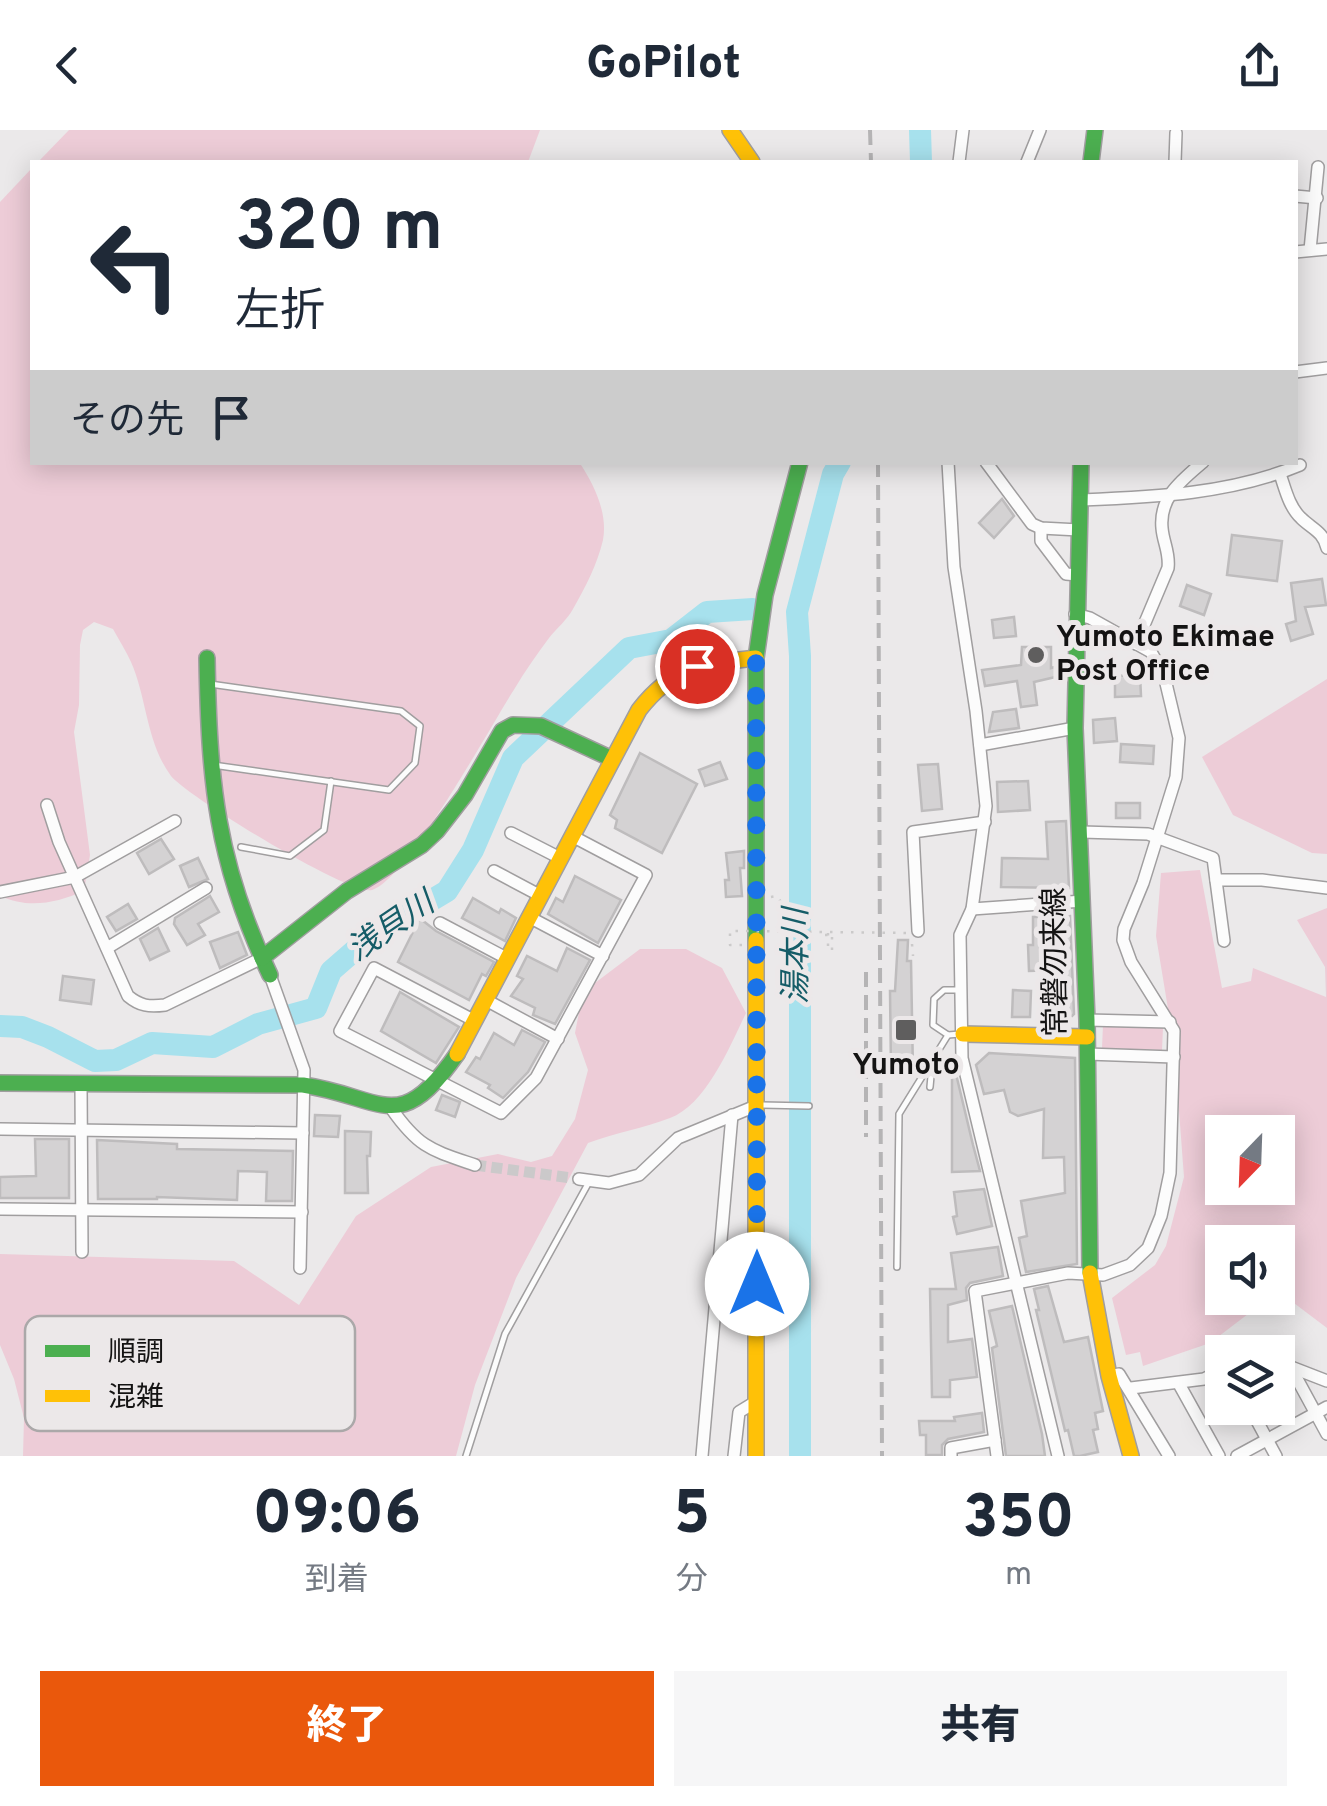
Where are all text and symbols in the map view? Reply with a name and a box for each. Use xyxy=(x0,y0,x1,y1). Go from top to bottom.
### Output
text: GoPilot xyxy=(586,37,741,94)
icon: back xyxy=(40,38,95,93)
icon: share xyxy=(1232,38,1287,93)
text: 320 m xyxy=(235,186,443,275)
icon: left xyxy=(70,200,200,330)
text: 左折 xyxy=(235,285,325,342)
icon: arrive xyxy=(204,390,259,445)
text: その先 xyxy=(70,398,184,447)
place label: Yumoto Ekimae Post Office xyxy=(1056,620,1275,691)
pin xyxy=(655,624,740,709)
icon: arrive xyxy=(670,639,725,694)
marker: Yumoto Ekimae Post Office xyxy=(1025,644,1047,666)
water label: 浅貝川 xyxy=(341,883,445,971)
street label: 常磐勿来線 xyxy=(1037,887,1077,1037)
water label: 湯本川 xyxy=(778,905,818,1004)
marker: Yumoto xyxy=(893,1017,919,1043)
place label: Yumoto xyxy=(852,1048,960,1085)
north arrow xyxy=(1205,1115,1295,1205)
map controls xyxy=(1205,1115,1295,1425)
button: sound xyxy=(1205,1225,1295,1315)
position arrow xyxy=(705,1232,809,1336)
legend xyxy=(25,1316,355,1431)
button: layers xyxy=(1205,1335,1295,1425)
text: 順調 xyxy=(108,1336,164,1372)
text: 混雑 xyxy=(108,1381,164,1417)
text: 09:06 xyxy=(252,1479,421,1555)
text: 5 xyxy=(674,1479,710,1555)
text: 350 xyxy=(963,1483,1075,1559)
text: m xyxy=(1005,1556,1032,1596)
text: 到着 xyxy=(305,1561,369,1601)
text: 分 xyxy=(676,1561,708,1601)
button: 終了 xyxy=(40,1671,654,1786)
button: 共有 xyxy=(674,1671,1287,1786)

